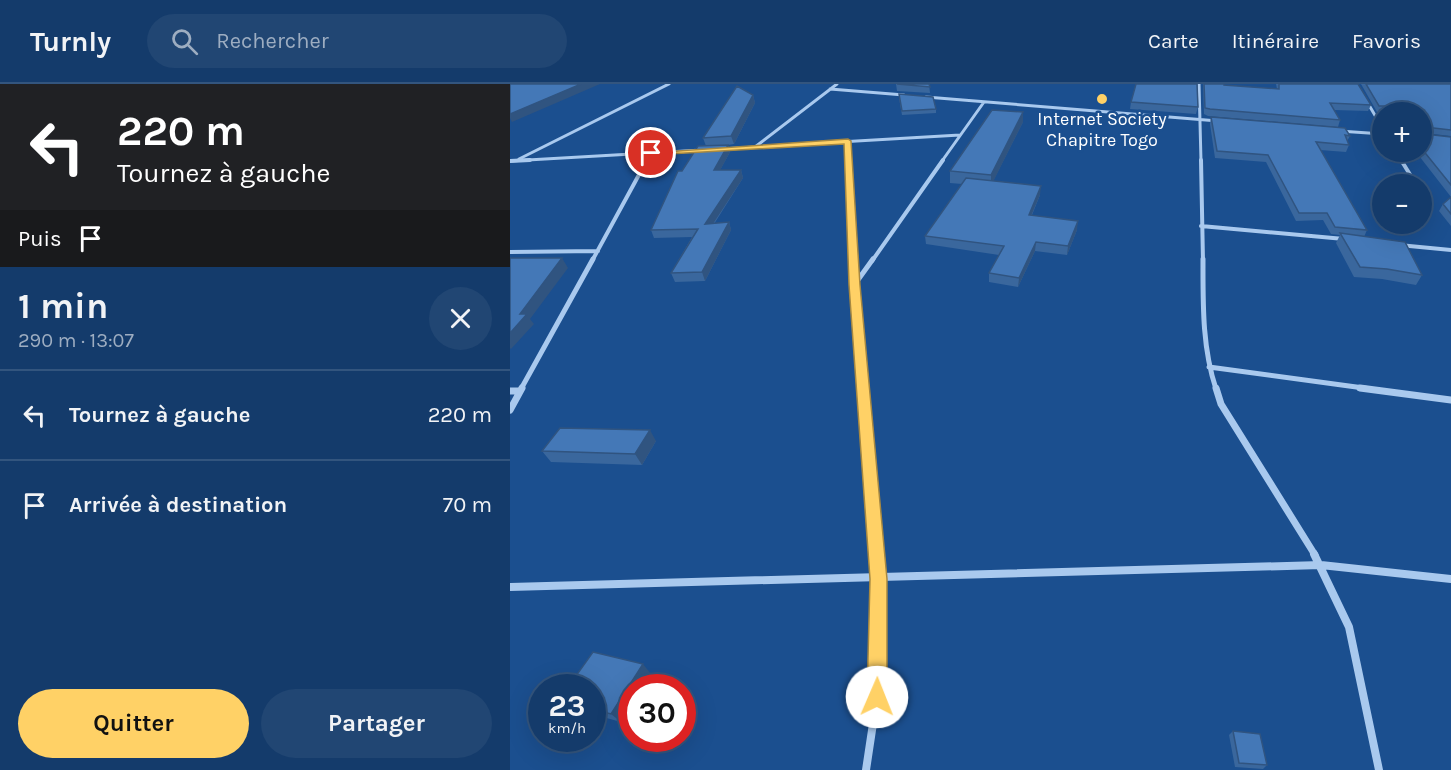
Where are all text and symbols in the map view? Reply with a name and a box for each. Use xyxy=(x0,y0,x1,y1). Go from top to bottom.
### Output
search box xyxy=(147,14,567,68)
text: Turnly xyxy=(30,25,111,58)
icon: search xyxy=(168,25,201,58)
text: Rechercher xyxy=(216,28,329,54)
text: Carte xyxy=(1148,29,1199,53)
text: Itinéraire xyxy=(1232,29,1319,53)
text: Favoris xyxy=(1352,29,1421,53)
marker: Internet Society Chapitre Togo xyxy=(1095,92,1109,106)
map controls xyxy=(1372,102,1432,234)
button: + xyxy=(1372,102,1432,162)
text: 220 m xyxy=(117,106,245,156)
icon: left xyxy=(18,108,96,186)
place label: Internet Society Chapitre Togo xyxy=(1037,108,1167,151)
pin xyxy=(625,127,676,178)
icon: arrive xyxy=(634,136,667,169)
text: Tournez à gauche xyxy=(117,157,330,189)
button: − xyxy=(1372,174,1432,234)
icon: arrive xyxy=(74,222,107,255)
text: Puis xyxy=(18,226,62,252)
text: 1 min xyxy=(18,285,108,327)
button: close xyxy=(429,287,492,350)
text: 290 m · 13:07 xyxy=(18,329,134,352)
icon: left xyxy=(18,399,51,432)
text: Tournez à gauche xyxy=(69,402,250,428)
text: 220 m xyxy=(428,402,492,428)
icon: arrive xyxy=(18,489,51,522)
text: Arrivée à destination xyxy=(69,492,287,518)
text: 70 m xyxy=(443,492,492,518)
position arrow xyxy=(845,665,909,729)
speed limit sign: 30 xyxy=(618,674,696,752)
text: 23 xyxy=(549,688,585,724)
button: Quitter xyxy=(18,689,249,758)
button: Partager xyxy=(261,689,492,758)
text: km/h xyxy=(548,719,586,737)

